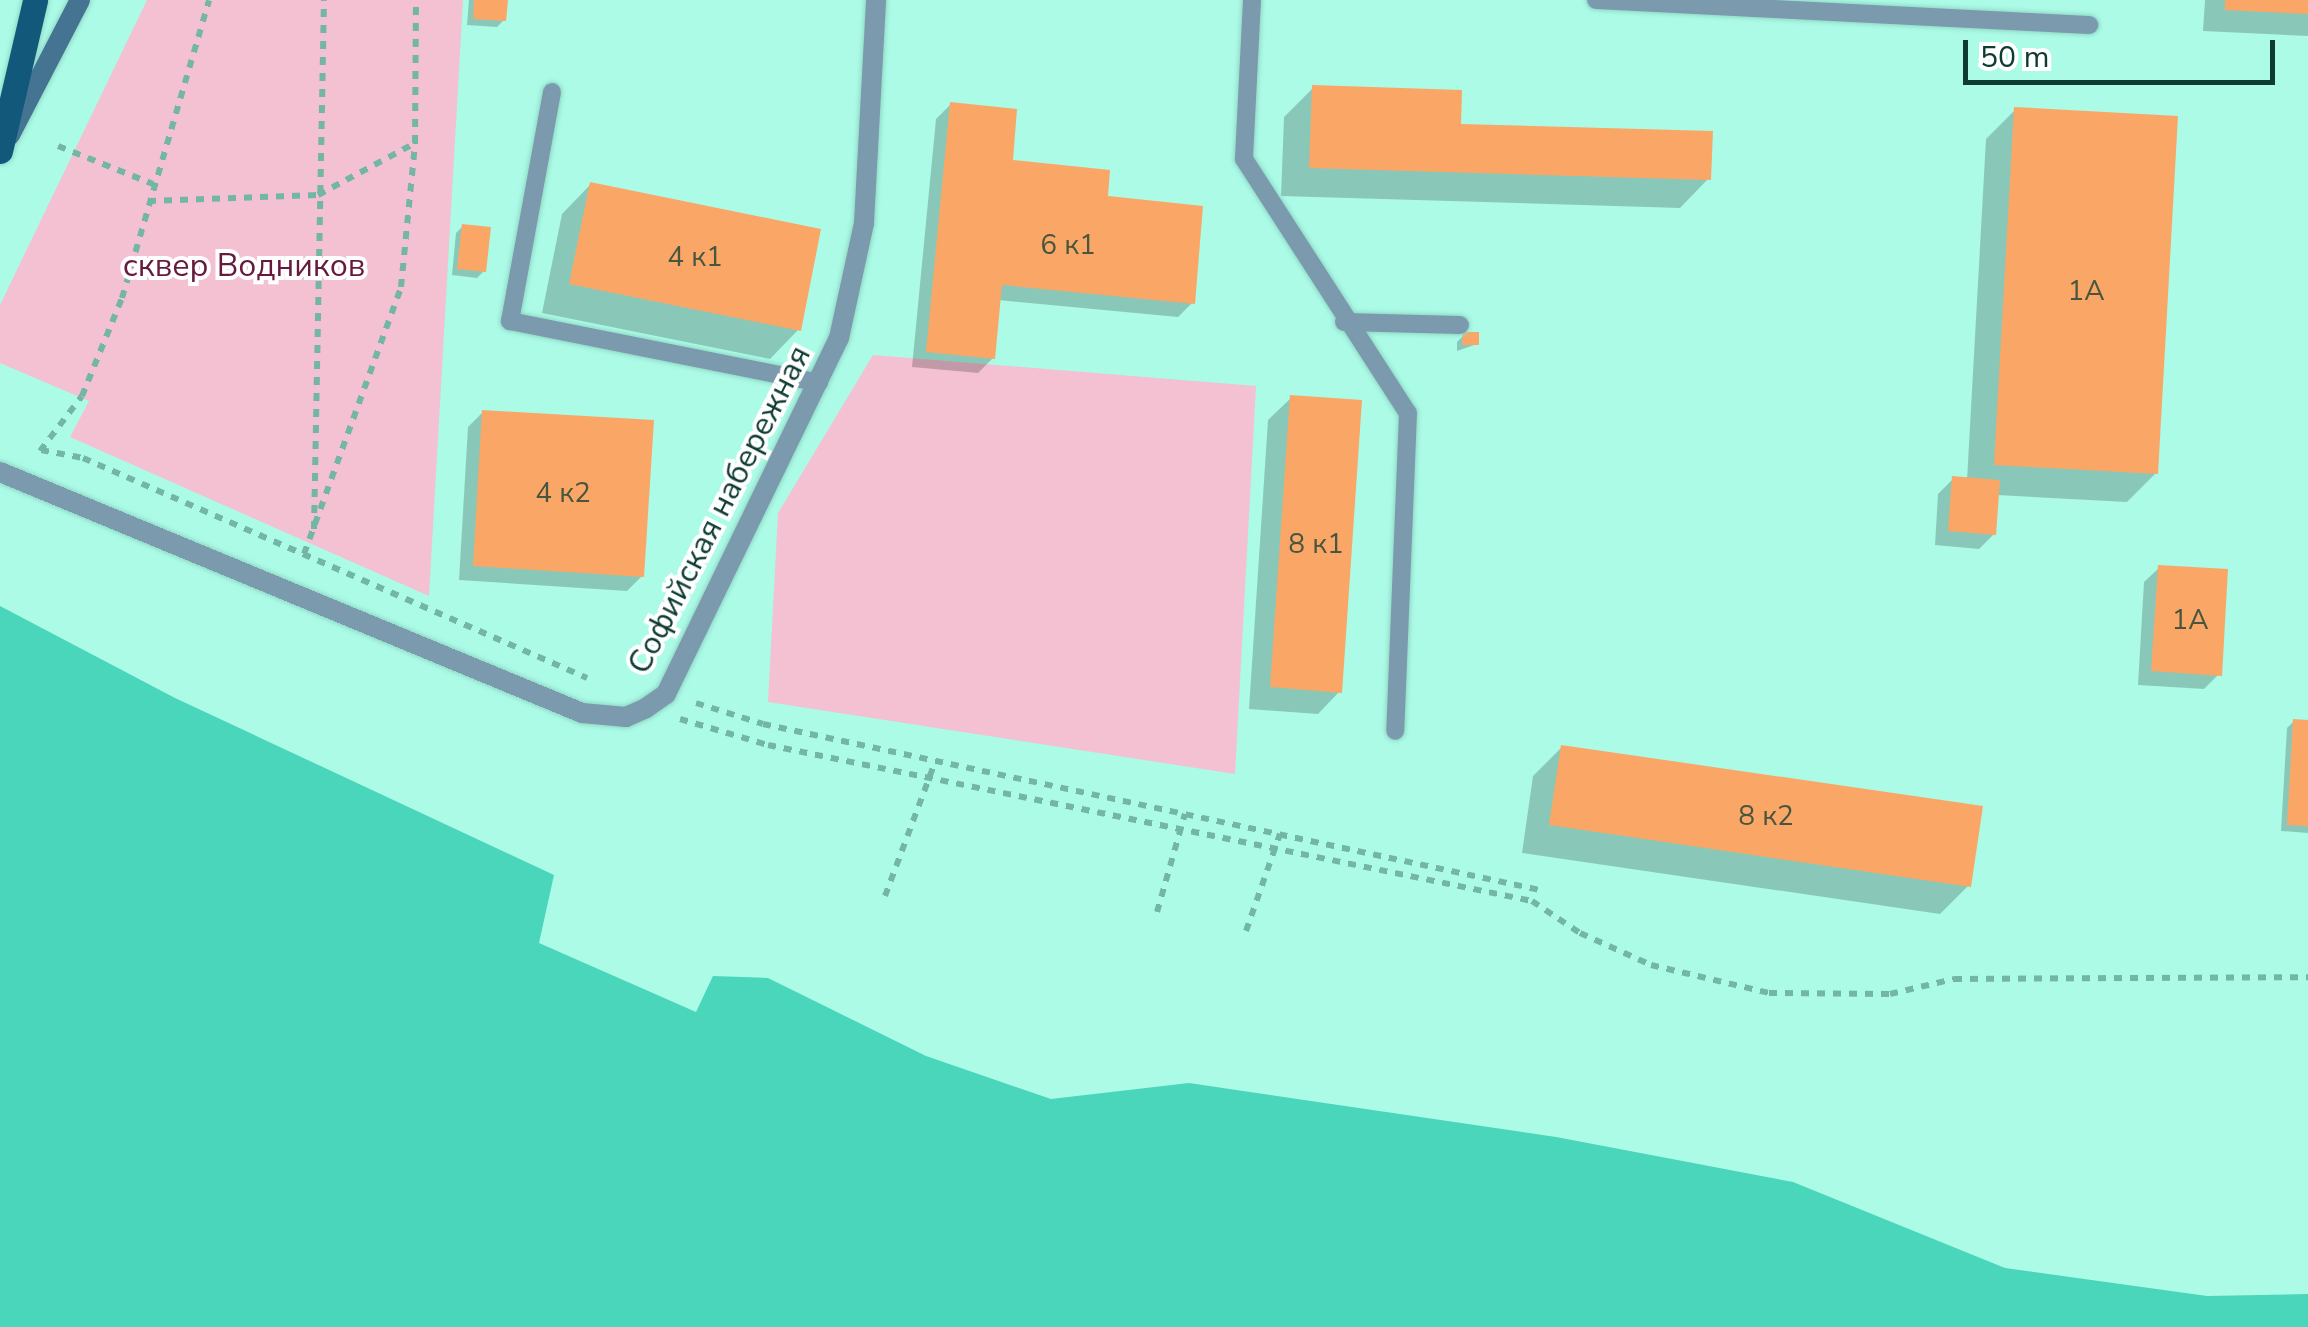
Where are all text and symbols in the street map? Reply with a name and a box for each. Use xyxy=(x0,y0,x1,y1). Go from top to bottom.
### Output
scale bar xyxy=(1968,20,2280,82)
text: 50 m xyxy=(1980,37,2049,78)
house number: 6 к1 xyxy=(1040,228,1096,262)
house number: 4 к1 xyxy=(667,240,723,274)
park label: сквер Водников xyxy=(123,247,365,285)
house number: 1А xyxy=(2067,274,2105,308)
street label: Софийская набережная xyxy=(620,340,820,680)
house number: 4 к2 xyxy=(535,476,591,510)
house number: 8 к1 xyxy=(1288,527,1344,561)
house number: 1А xyxy=(2171,603,2209,637)
house number: 8 к2 xyxy=(1738,799,1794,833)

